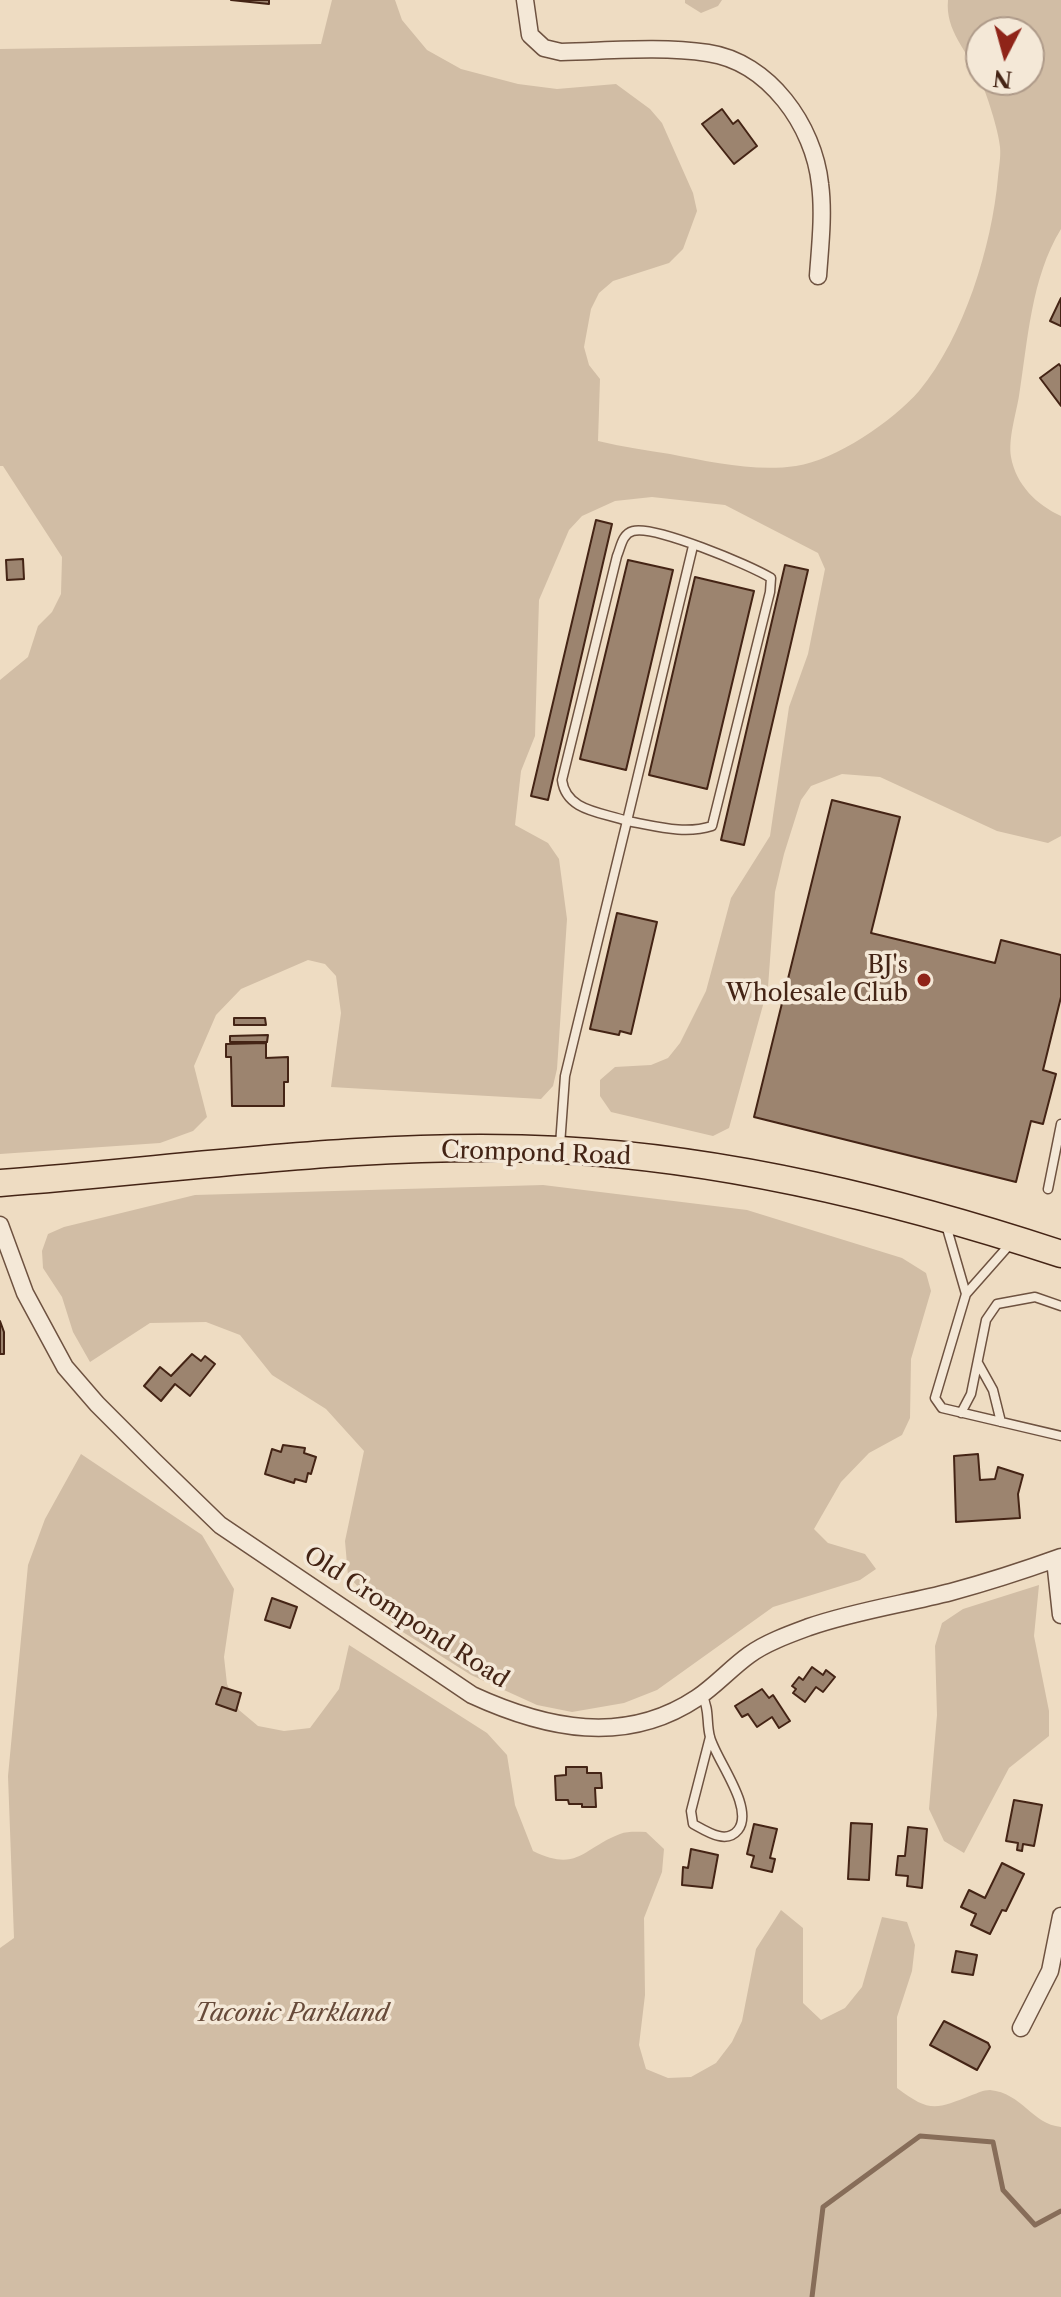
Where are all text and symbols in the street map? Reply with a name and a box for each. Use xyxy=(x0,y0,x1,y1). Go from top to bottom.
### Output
north arrow xyxy=(965,16,1045,96)
text: N xyxy=(992,64,1014,93)
place label: BJ's Wholesale Club xyxy=(726,952,908,1008)
marker: BJ's Wholesale Club xyxy=(915,971,933,989)
street label: Crompond Road xyxy=(440,1136,632,1172)
street label: Old Crompond Road xyxy=(298,1541,514,1695)
park label: Taconic Parkland xyxy=(195,2000,389,2028)

